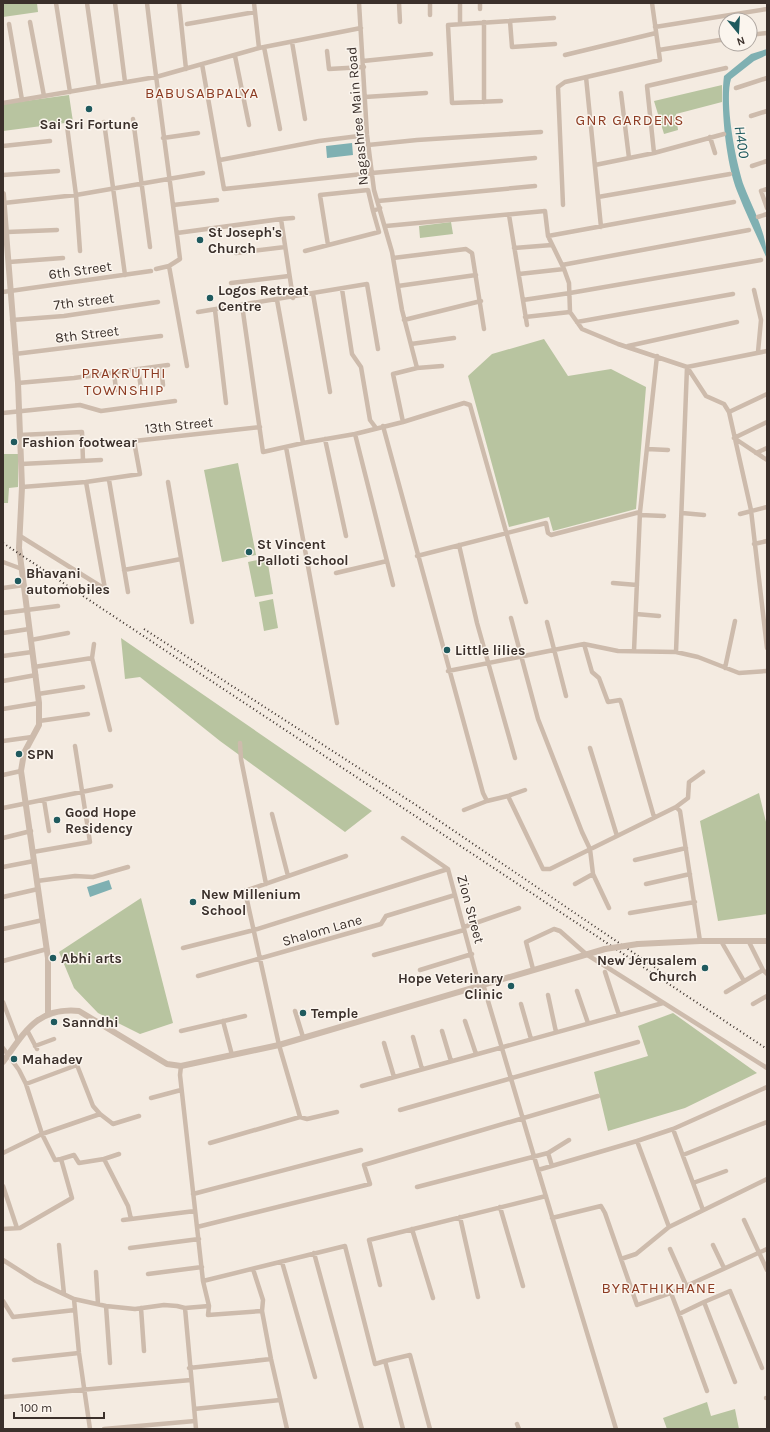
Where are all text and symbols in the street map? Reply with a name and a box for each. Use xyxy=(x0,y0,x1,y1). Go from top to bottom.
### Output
north arrow xyxy=(718,12,758,52)
text: N xyxy=(735,34,747,48)
street label: Nagashree Main Road xyxy=(343,46,372,186)
district label: BABUSABPALYA xyxy=(145,84,259,102)
marker: Sai Sri Fortune xyxy=(84,104,94,114)
district label: GNR GARDENS xyxy=(576,111,684,129)
place label: Sai Sri Fortune xyxy=(40,116,138,133)
water label: H400 xyxy=(731,124,753,160)
place label: St Joseph's Church xyxy=(208,224,282,257)
marker: St Joseph's Church xyxy=(195,235,205,245)
street label: 6th Street xyxy=(47,258,113,283)
place label: Logos Retreat Centre xyxy=(218,282,309,315)
street label: 7th street xyxy=(53,289,115,314)
marker: Logos Retreat Centre xyxy=(205,293,215,303)
street label: 8th Street xyxy=(54,322,120,347)
district label: PRAKRUTHI TOWNSHIP xyxy=(82,364,166,399)
street label: 13th Street xyxy=(144,413,214,438)
place label: Fashion footwear xyxy=(22,434,137,451)
marker: Fashion footwear xyxy=(9,437,19,447)
place label: St Vincent Palloti School xyxy=(257,536,349,569)
marker: St Vincent Palloti School xyxy=(244,547,254,557)
place label: Bhavani automobiles xyxy=(26,565,110,598)
marker: Bhavani automobiles xyxy=(13,576,23,586)
place label: Little lilies xyxy=(455,642,525,659)
marker: Little lilies xyxy=(442,645,452,655)
place label: SPN xyxy=(27,746,54,763)
marker: SPN xyxy=(14,749,24,759)
place label: Good Hope Residency xyxy=(65,804,136,837)
marker: Good Hope Residency xyxy=(52,815,62,825)
street label: Zion Street xyxy=(453,873,488,945)
place label: New Millenium School xyxy=(201,886,301,919)
marker: New Millenium School xyxy=(188,897,198,907)
street label: Shalom Lane xyxy=(280,911,364,950)
place label: Abhi arts xyxy=(61,950,122,967)
place label: New Jerusalem Church xyxy=(597,952,697,985)
marker: Abhi arts xyxy=(48,953,58,963)
marker: New Jerusalem Church xyxy=(700,963,710,973)
place label: Hope Veterinary Clinic xyxy=(398,970,503,1003)
marker: Hope Veterinary Clinic xyxy=(506,981,516,991)
place label: Temple xyxy=(311,1005,358,1022)
marker: Temple xyxy=(298,1008,308,1018)
place label: Sanndhi xyxy=(62,1014,118,1031)
marker: Sanndhi xyxy=(49,1017,59,1027)
place label: Mahadev xyxy=(22,1051,83,1068)
marker: Mahadev xyxy=(9,1054,19,1064)
district label: BYRATHIKHANE xyxy=(602,1279,716,1297)
scale bar xyxy=(14,1394,104,1420)
text: 100 m xyxy=(20,1401,52,1415)

